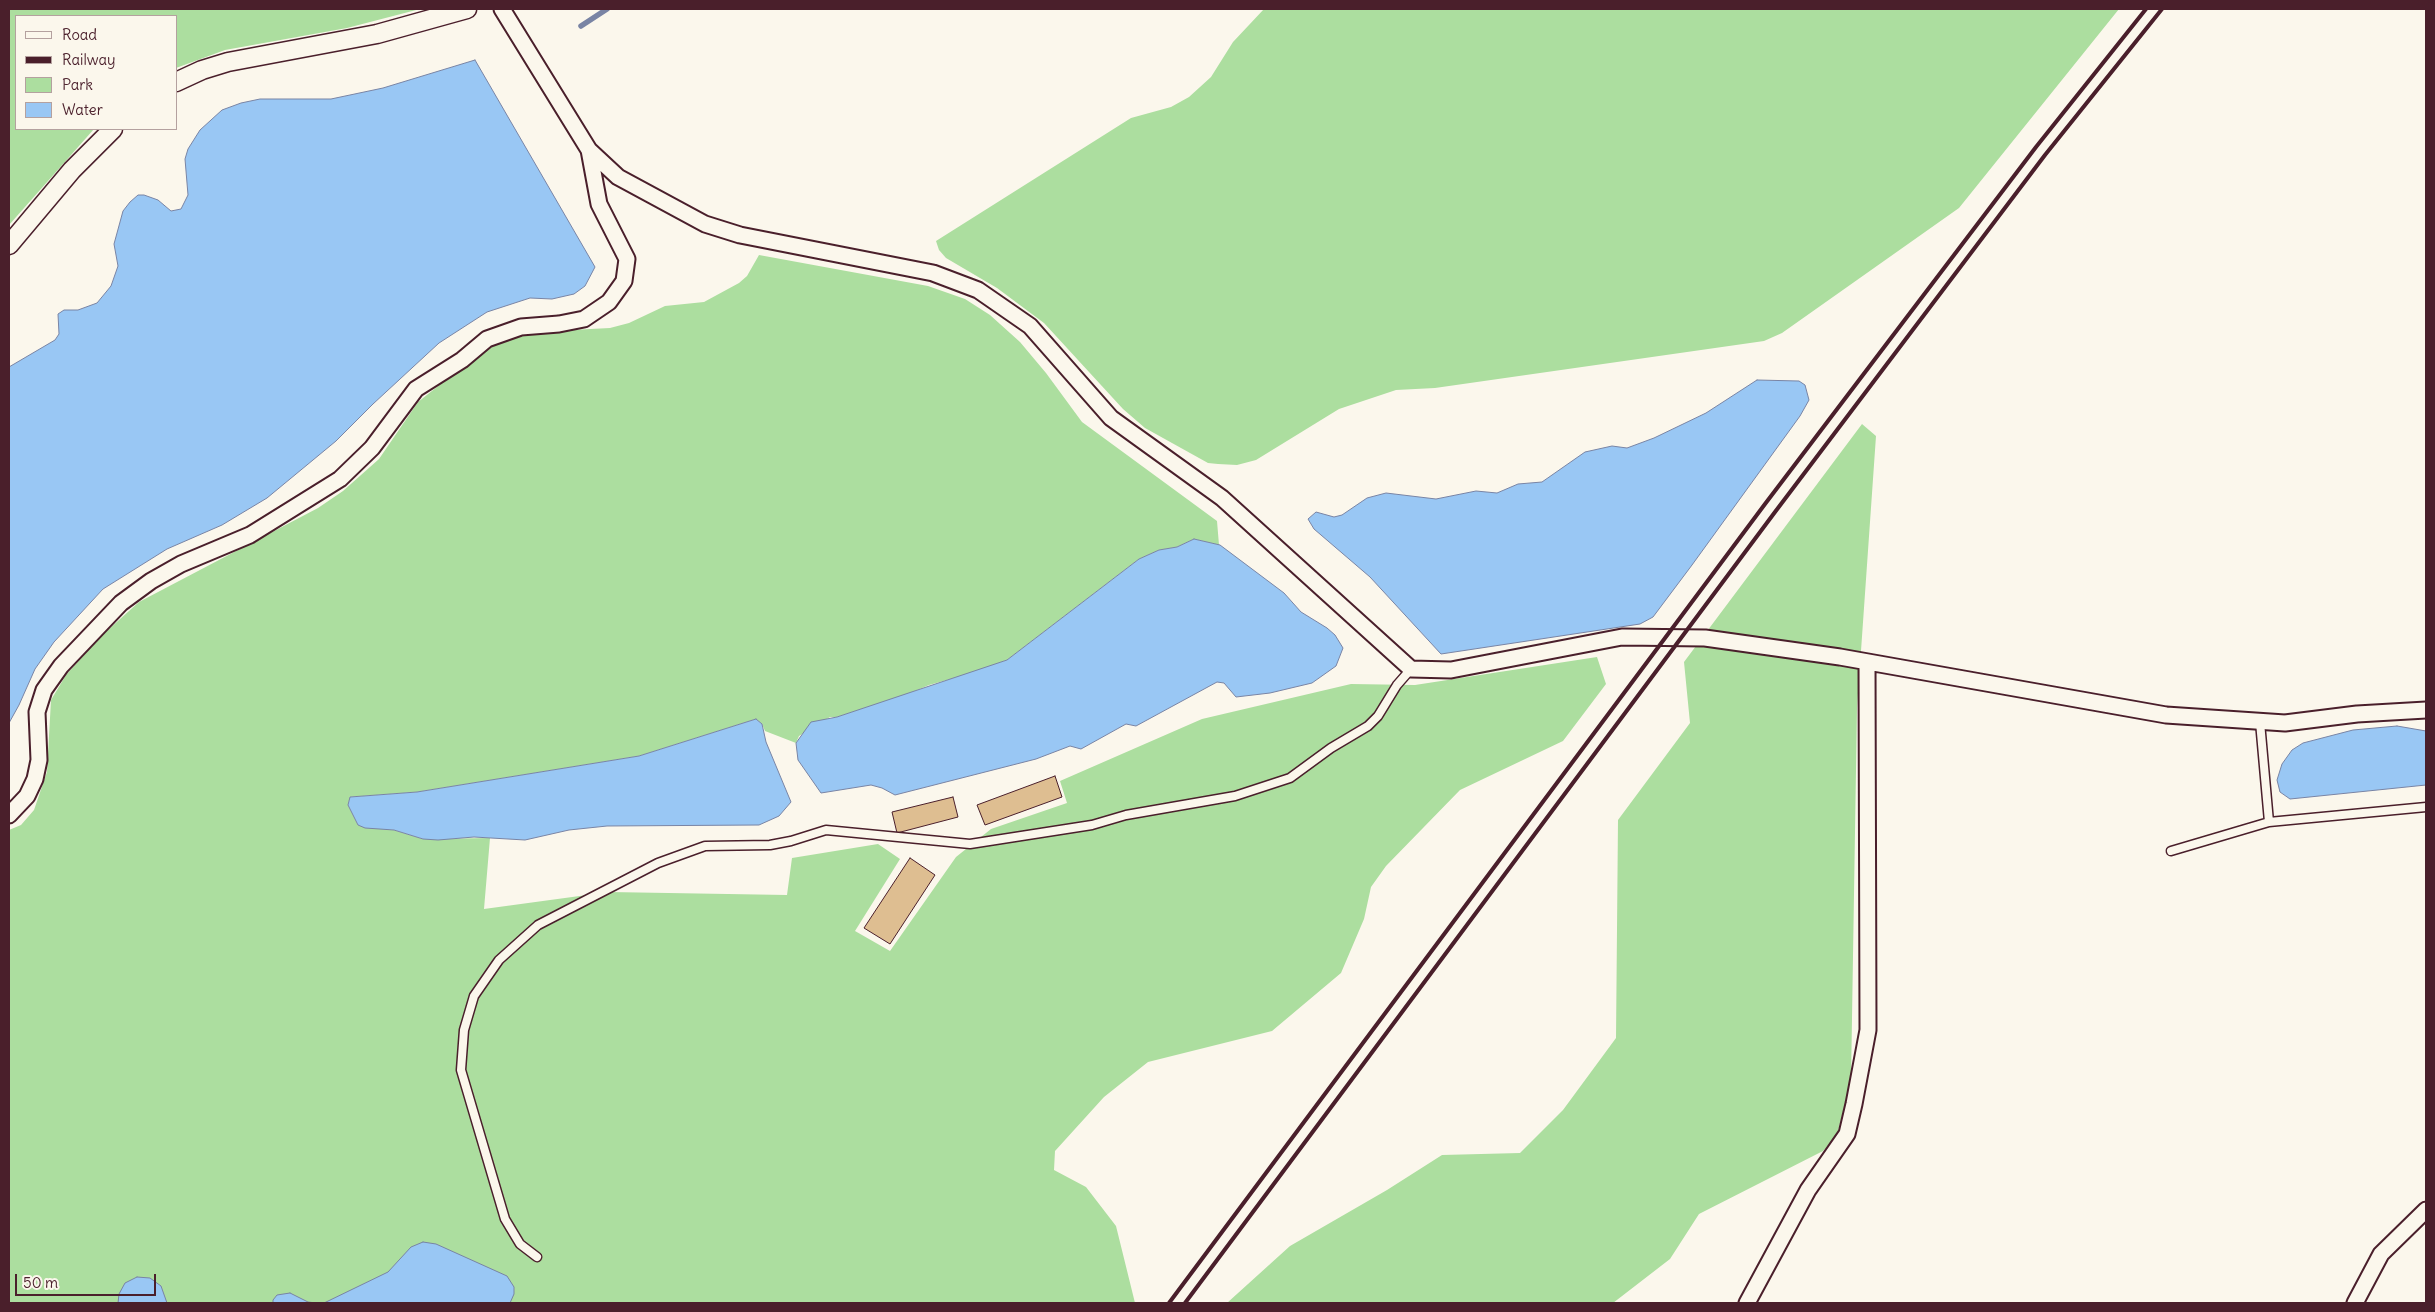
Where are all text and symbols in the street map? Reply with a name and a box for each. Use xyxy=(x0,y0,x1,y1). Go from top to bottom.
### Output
legend xyxy=(15,15,178,130)
text: Road xyxy=(62,25,97,44)
text: Railway xyxy=(62,50,116,69)
text: Park xyxy=(62,75,93,94)
text: Water xyxy=(62,100,103,119)
scale bar xyxy=(18,1264,159,1296)
text: 50 m xyxy=(23,1273,58,1292)

